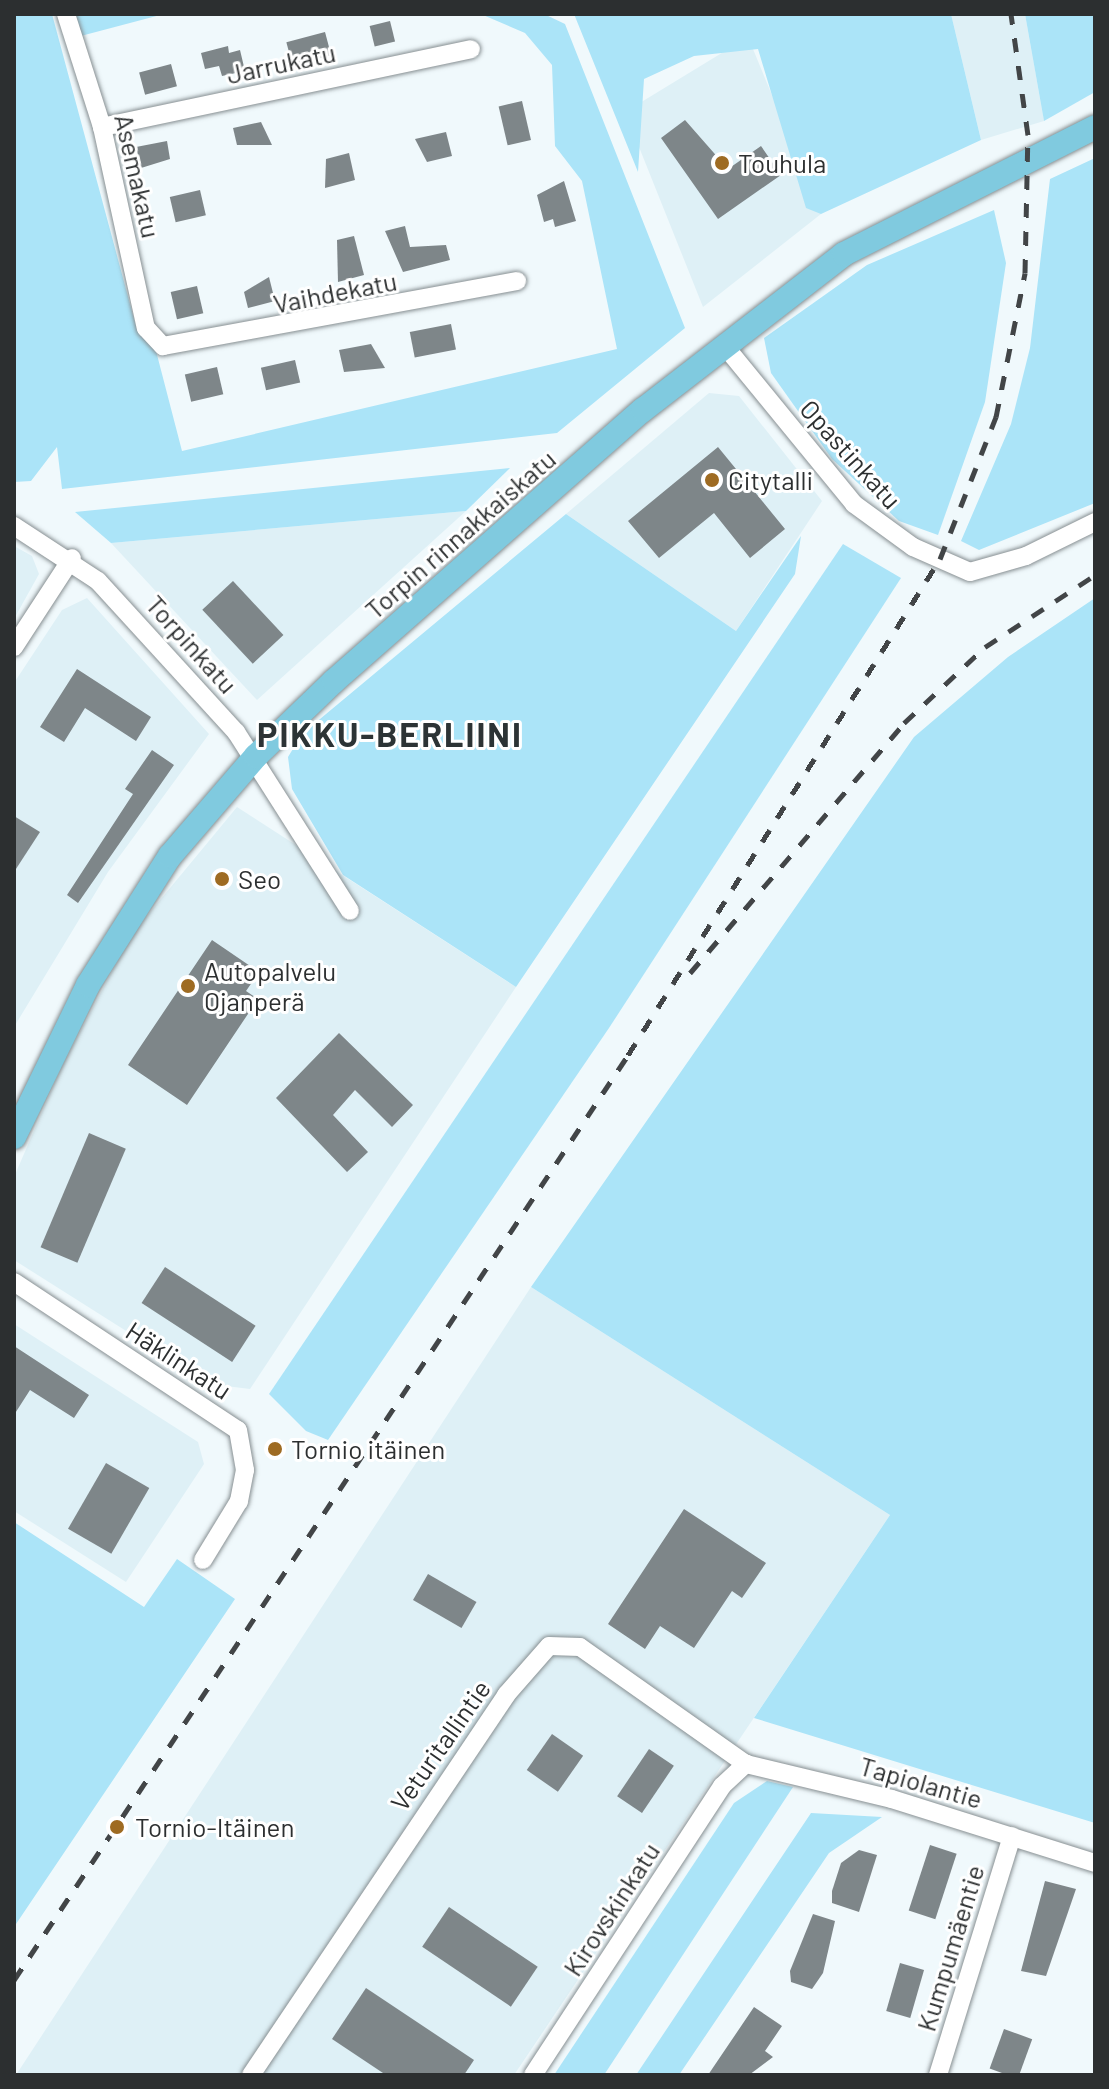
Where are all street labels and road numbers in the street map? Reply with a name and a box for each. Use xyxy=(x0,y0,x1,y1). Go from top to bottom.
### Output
street label: Jarrukatu xyxy=(224,36,338,90)
street label: Asemakatu xyxy=(109,111,167,241)
street label: Vaihdekatu xyxy=(271,265,399,319)
street label: Opastinkatu xyxy=(794,393,908,515)
street label: Torpin rinnakkaiskatu xyxy=(359,443,561,625)
street label: Torpinkatu xyxy=(140,589,244,699)
street label: Häklinkatu xyxy=(121,1314,237,1406)
street label: Veturitallintie xyxy=(383,1674,497,1816)
street label: Tapiolantie xyxy=(856,1750,986,1814)
street label: Kirovskinkatu xyxy=(556,1837,666,1981)
street label: Kumpumäentie xyxy=(910,1861,990,2035)

